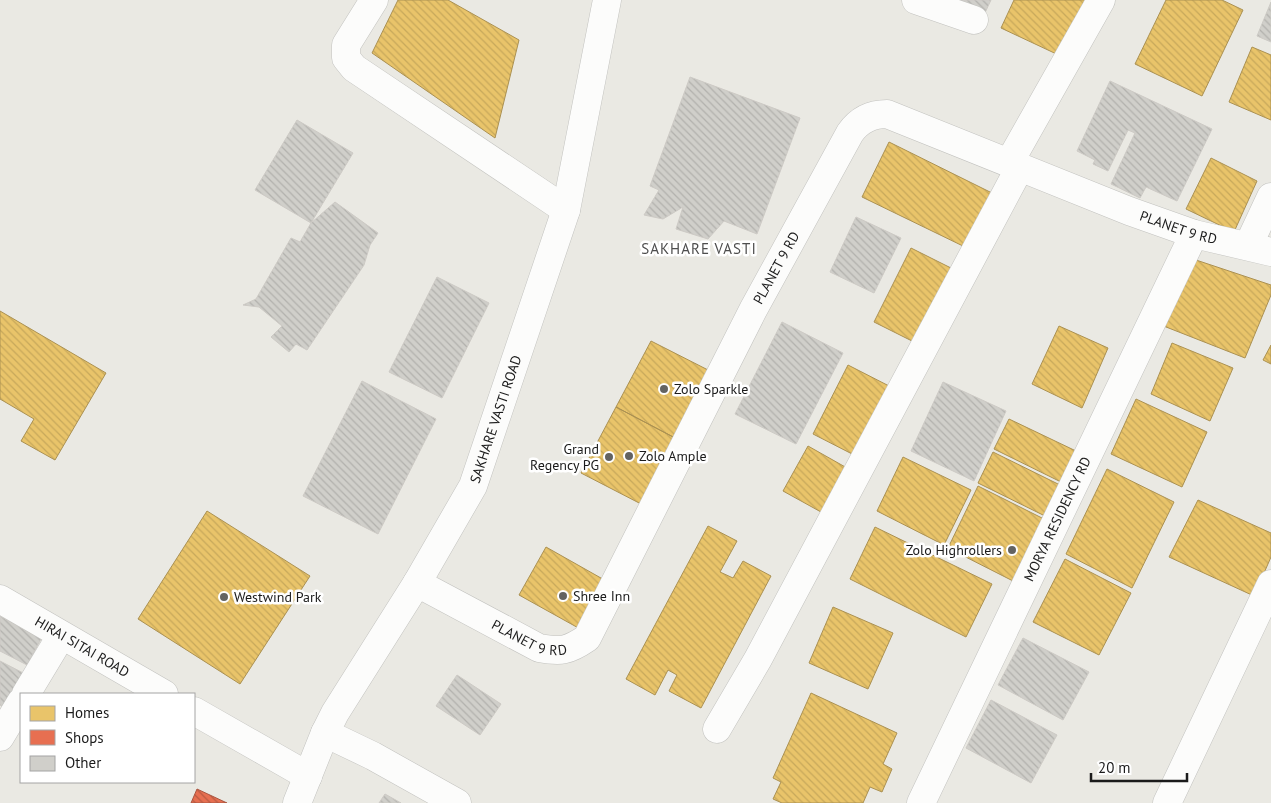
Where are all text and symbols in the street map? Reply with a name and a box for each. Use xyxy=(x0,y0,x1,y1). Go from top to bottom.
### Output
street label: PLANET 9 RD xyxy=(1137,207,1219,248)
street label: PLANET 9 RD xyxy=(749,228,803,307)
district label: SAKHARE VASTI xyxy=(641,239,757,258)
street label: SAKHARE VASTI ROAD xyxy=(466,353,525,485)
place label: Zolo Sparkle xyxy=(674,380,748,398)
marker: Zolo Sparkle xyxy=(658,383,670,395)
place label: Grand Regency PG xyxy=(530,440,599,474)
place label: Zolo Ample xyxy=(639,447,707,465)
marker: Zolo Ample xyxy=(623,450,635,462)
marker: Grand Regency PG xyxy=(603,451,615,463)
street label: MORYA RESIDENCY RD xyxy=(1020,454,1095,584)
place label: Zolo Highrollers xyxy=(906,541,1002,559)
marker: Zolo Highrollers xyxy=(1006,544,1018,556)
place label: Shree Inn xyxy=(573,587,630,605)
place label: Westwind Park xyxy=(234,588,322,606)
marker: Shree Inn xyxy=(557,590,569,602)
marker: Westwind Park xyxy=(218,591,230,603)
street label: HIRAI SITAI ROAD xyxy=(32,612,133,681)
street label: PLANET 9 RD xyxy=(489,615,568,659)
legend xyxy=(20,693,195,783)
text: Homes xyxy=(65,703,109,722)
text: Shops xyxy=(65,728,104,747)
scale bar xyxy=(1091,750,1187,782)
text: Other xyxy=(65,753,101,772)
text: 20 m xyxy=(1098,758,1131,777)

